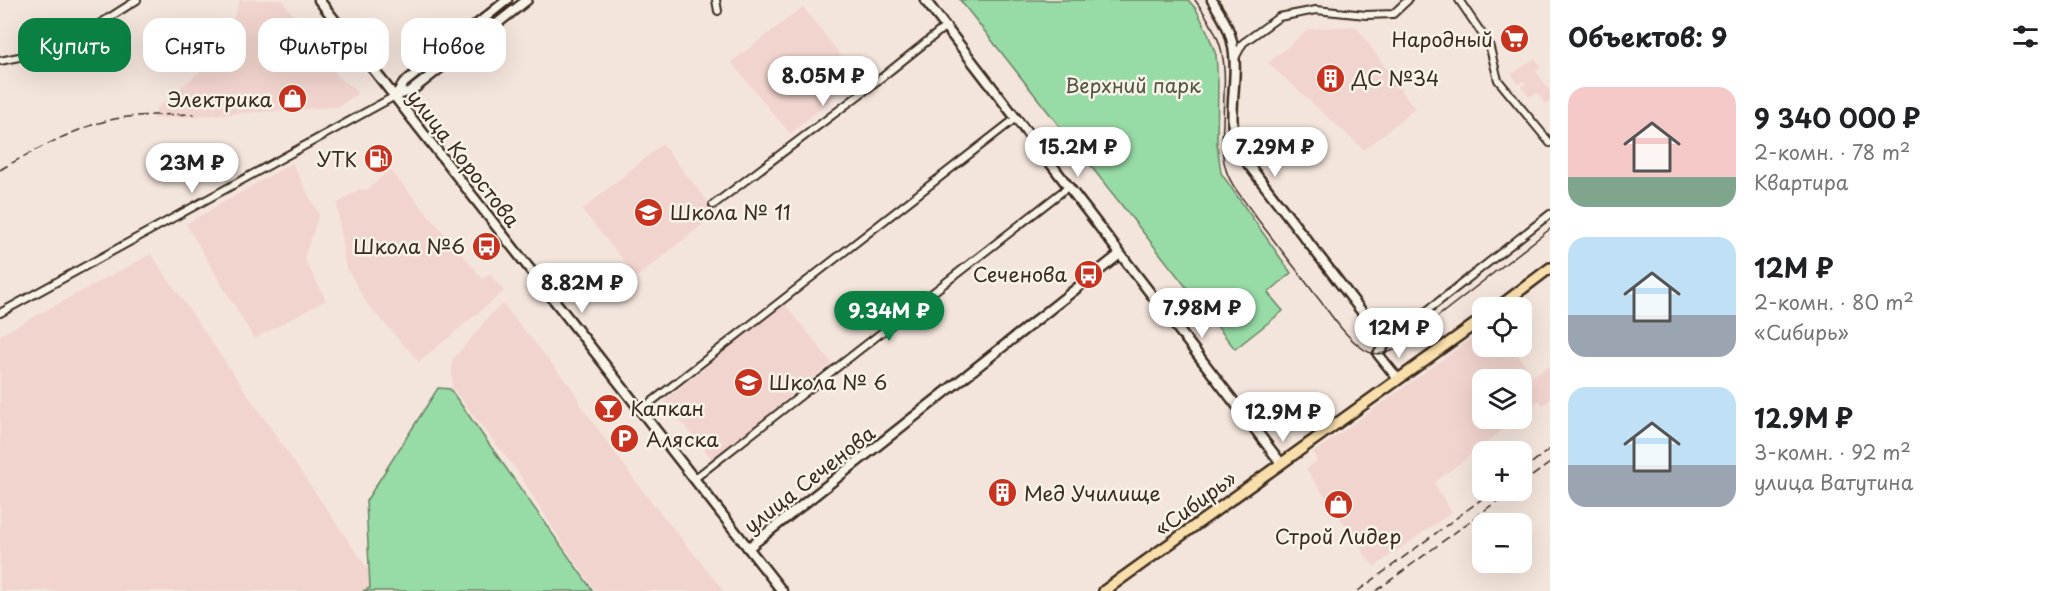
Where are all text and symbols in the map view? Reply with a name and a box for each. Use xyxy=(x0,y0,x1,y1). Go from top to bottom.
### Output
text: Объектов: 9 xyxy=(1568,17,1727,56)
chip: Купить xyxy=(18,18,131,72)
chip: Снять xyxy=(143,18,246,72)
chip: Фильтры xyxy=(258,18,389,72)
chip: Новое xyxy=(401,18,506,72)
icon: filters xyxy=(2009,20,2042,53)
supermarket icon: Народный xyxy=(1498,23,1530,55)
place label: Народный xyxy=(1392,24,1493,54)
pin: 8.05M ₽ xyxy=(768,56,878,107)
text: 8.05M ₽ xyxy=(782,60,864,90)
building icon: ДС №34 xyxy=(1315,62,1347,94)
place label: ДС №34 xyxy=(1351,63,1439,93)
park label: Верхний парк xyxy=(1065,70,1201,100)
shop icon: Электрика xyxy=(277,83,309,115)
street label: улица Коростова xyxy=(400,83,528,234)
place label: Электрика xyxy=(168,84,272,114)
text: 9 340 000 ₽ xyxy=(1754,98,1920,137)
icon: home xyxy=(1616,111,1688,183)
pin: 15.2M ₽ xyxy=(1023,127,1133,178)
pin: 7.29M ₽ xyxy=(1220,127,1330,178)
text: 15.2M ₽ xyxy=(1039,131,1117,161)
text: 7.29M ₽ xyxy=(1236,131,1314,161)
text: 2-комн. · 78 m² xyxy=(1754,137,1910,167)
pin: 23M ₽ xyxy=(150,143,234,194)
fuel station icon: УТК xyxy=(362,143,394,175)
place label: УТК xyxy=(317,144,357,174)
text: 23M ₽ xyxy=(160,147,224,177)
text: Квартира xyxy=(1754,167,1848,197)
school or university icon: Школа № 11 xyxy=(633,196,665,228)
place label: Школа № 11 xyxy=(670,197,791,227)
bus stop icon: Школа №6 xyxy=(470,230,502,262)
place label: Школа №6 xyxy=(353,231,465,261)
text: 12M ₽ xyxy=(1754,248,1833,287)
bus stop icon: Сеченова xyxy=(1072,258,1104,290)
place label: Сеченова xyxy=(973,259,1068,289)
icon: home xyxy=(1616,261,1688,333)
pin: 8.82M ₽ xyxy=(527,263,637,314)
text: 8.82M ₽ xyxy=(541,267,623,297)
text: 2-комн. · 80 m² xyxy=(1754,287,1914,317)
pin: 7.98M ₽ xyxy=(1147,288,1257,339)
pin: 9.34M ₽ xyxy=(834,291,944,342)
text: 7.98M ₽ xyxy=(1163,292,1241,322)
text: 9.34M ₽ xyxy=(848,295,930,325)
map controls xyxy=(1472,297,1532,573)
button: locate xyxy=(1472,297,1532,357)
pin: 12M ₽ xyxy=(1357,308,1441,359)
text: 12M ₽ xyxy=(1368,312,1430,342)
text: «Сибирь» xyxy=(1754,317,1849,347)
school or university icon: Школа № 6 xyxy=(732,366,764,398)
place label: Школа № 6 xyxy=(769,367,887,397)
button: layers xyxy=(1472,369,1532,429)
bar icon: Капкан xyxy=(593,392,625,424)
pin: 12.9M ₽ xyxy=(1228,392,1338,443)
place label: Капкан xyxy=(630,393,704,423)
text: 12.9M ₽ xyxy=(1245,396,1321,426)
text: 12.9M ₽ xyxy=(1754,398,1853,437)
icon: home xyxy=(1616,411,1688,483)
street label: улица Сеченова xyxy=(737,418,882,540)
parking icon: Аляска xyxy=(609,423,641,455)
place label: Аляска xyxy=(646,424,719,454)
text: 3-комн. · 92 m² xyxy=(1754,437,1911,467)
button: + xyxy=(1472,441,1532,501)
street label: «Сибирь» xyxy=(1148,463,1242,543)
text: улица Ватутина xyxy=(1754,467,1913,497)
building icon: Мед Училище xyxy=(987,477,1019,509)
place label: Мед Училище xyxy=(1024,478,1161,508)
shop icon: Строй Лидер xyxy=(1322,489,1354,521)
button: − xyxy=(1472,513,1532,573)
place label: Строй Лидер xyxy=(1275,521,1401,551)

